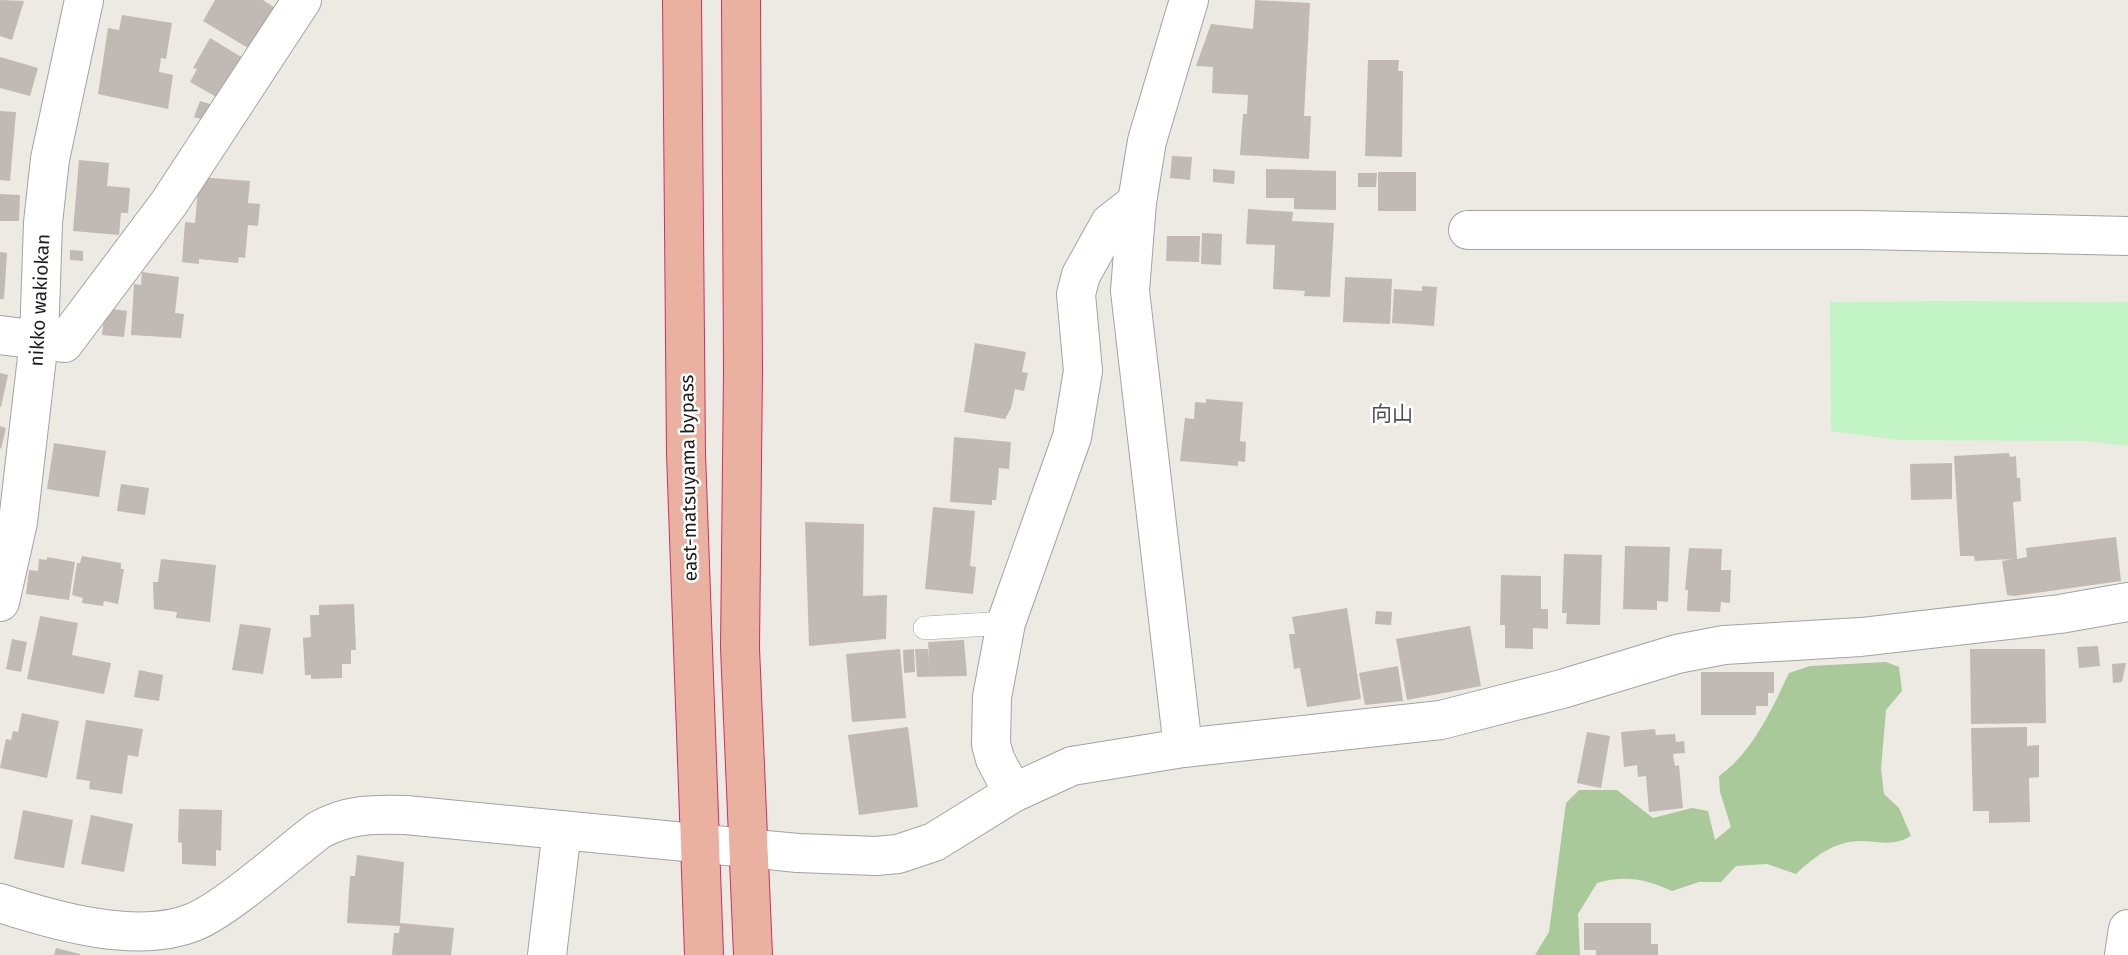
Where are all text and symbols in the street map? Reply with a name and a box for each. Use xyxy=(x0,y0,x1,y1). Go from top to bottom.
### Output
street label: nikko wakiokan xyxy=(25,233,54,367)
street label: east-matsuyama bypass xyxy=(675,374,702,582)
district label: 向山 xyxy=(1371,401,1413,427)

